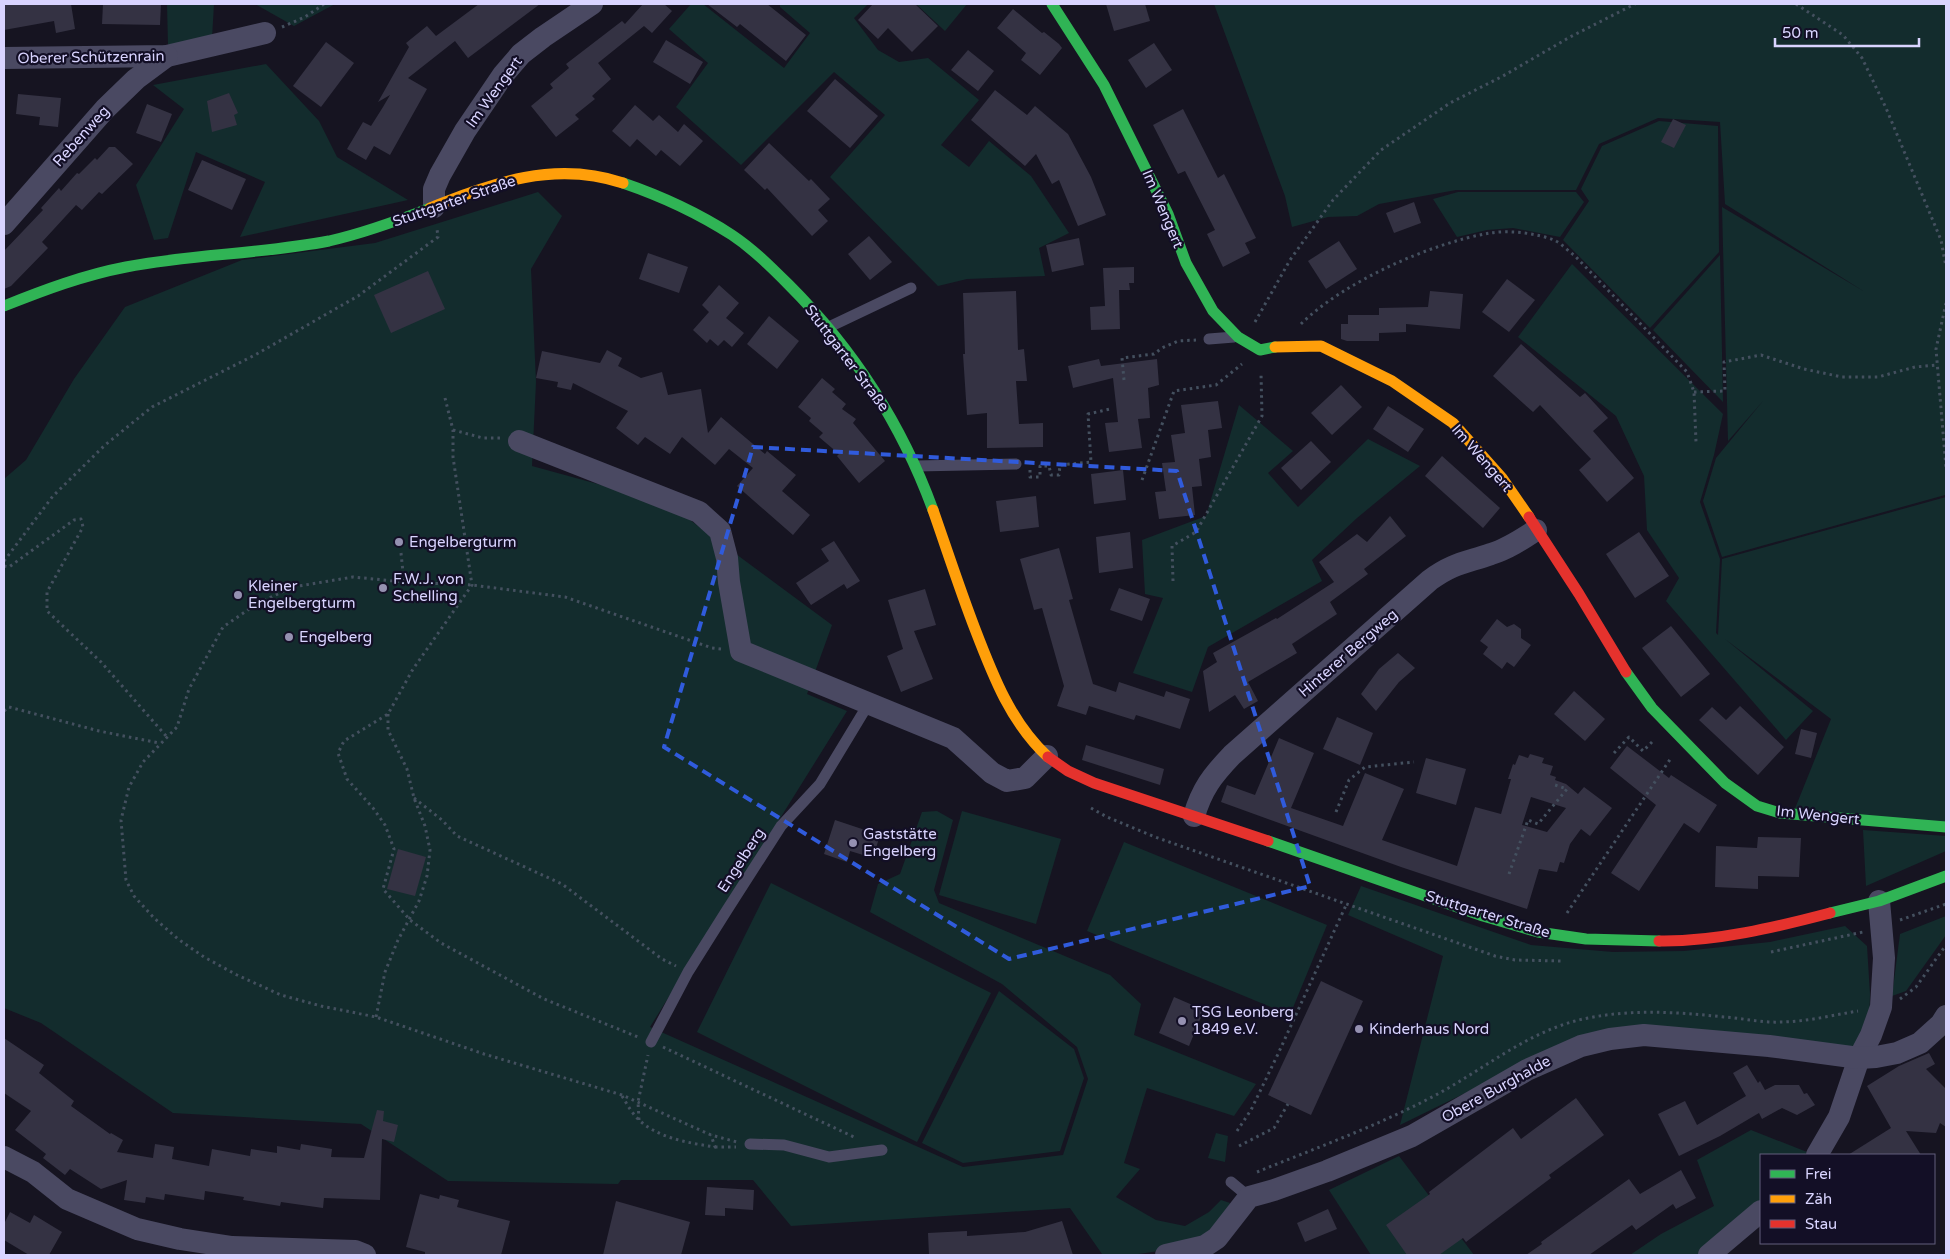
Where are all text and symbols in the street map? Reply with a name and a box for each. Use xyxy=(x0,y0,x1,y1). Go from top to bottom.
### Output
scale bar xyxy=(1775,15,1919,47)
text: 50 m xyxy=(1782,24,1819,42)
street label: Oberer Schützenrain xyxy=(17,47,165,67)
street label: Im Wengert xyxy=(462,53,526,131)
street label: Rebenweg xyxy=(49,102,113,170)
street label: Im Wengert xyxy=(1138,167,1188,251)
street label: Stuttgarter Straße xyxy=(390,171,518,231)
street label: Stuttgarter Straße xyxy=(801,301,893,415)
street label: Im Wengert xyxy=(1448,421,1516,496)
place label: Engelbergturm xyxy=(409,533,517,551)
marker: Engelbergturm xyxy=(393,536,405,548)
place label: F.W.J. von Schelling xyxy=(393,570,464,605)
place label: Kleiner Engelbergturm xyxy=(248,577,356,612)
marker: F.W.J. von Schelling xyxy=(377,582,389,594)
marker: Kleiner Engelbergturm xyxy=(232,589,244,601)
street label: Hinterer Bergweg xyxy=(1295,605,1401,701)
place label: Engelberg xyxy=(299,628,372,646)
marker: Engelberg xyxy=(283,631,295,643)
street label: Im Wengert xyxy=(1776,802,1861,828)
street label: Engelberg xyxy=(714,824,768,896)
place label: Gaststätte Engelberg xyxy=(863,825,937,860)
marker: Gaststätte Engelberg xyxy=(847,837,859,849)
street label: Stuttgarter Straße xyxy=(1424,887,1552,941)
place label: TSG Leonberg 1849 e.V. xyxy=(1192,1003,1294,1038)
marker: TSG Leonberg 1849 e.V. xyxy=(1176,1015,1188,1027)
place label: Kinderhaus Nord xyxy=(1369,1020,1489,1038)
marker: Kinderhaus Nord xyxy=(1353,1023,1365,1035)
street label: Obere Burghalde xyxy=(1438,1052,1554,1126)
legend xyxy=(1760,1154,1935,1244)
text: Frei xyxy=(1805,1165,1831,1183)
text: Zäh xyxy=(1805,1190,1832,1208)
text: Stau xyxy=(1805,1215,1837,1233)

